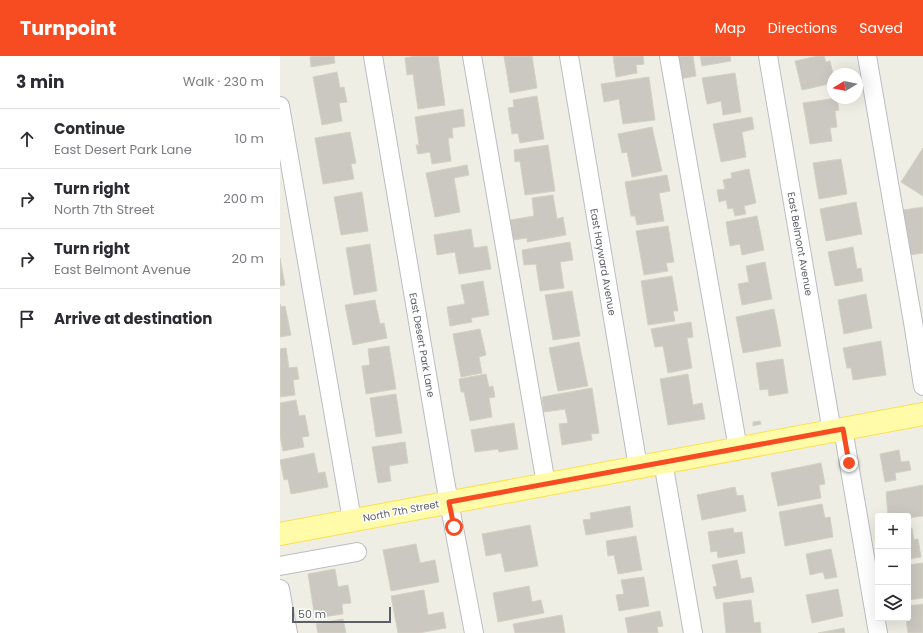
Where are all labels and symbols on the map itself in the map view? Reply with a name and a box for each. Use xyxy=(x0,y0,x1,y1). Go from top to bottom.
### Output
north arrow xyxy=(827,68,863,104)
street label: East Belmont Avenue xyxy=(783,191,817,297)
street label: East Hayward Avenue xyxy=(586,207,620,317)
street label: East Desert Park Lane xyxy=(405,292,439,398)
route end xyxy=(840,454,858,472)
street label: North 7th Street xyxy=(362,496,441,526)
route start xyxy=(445,518,463,536)
scale bar xyxy=(292,605,391,624)

